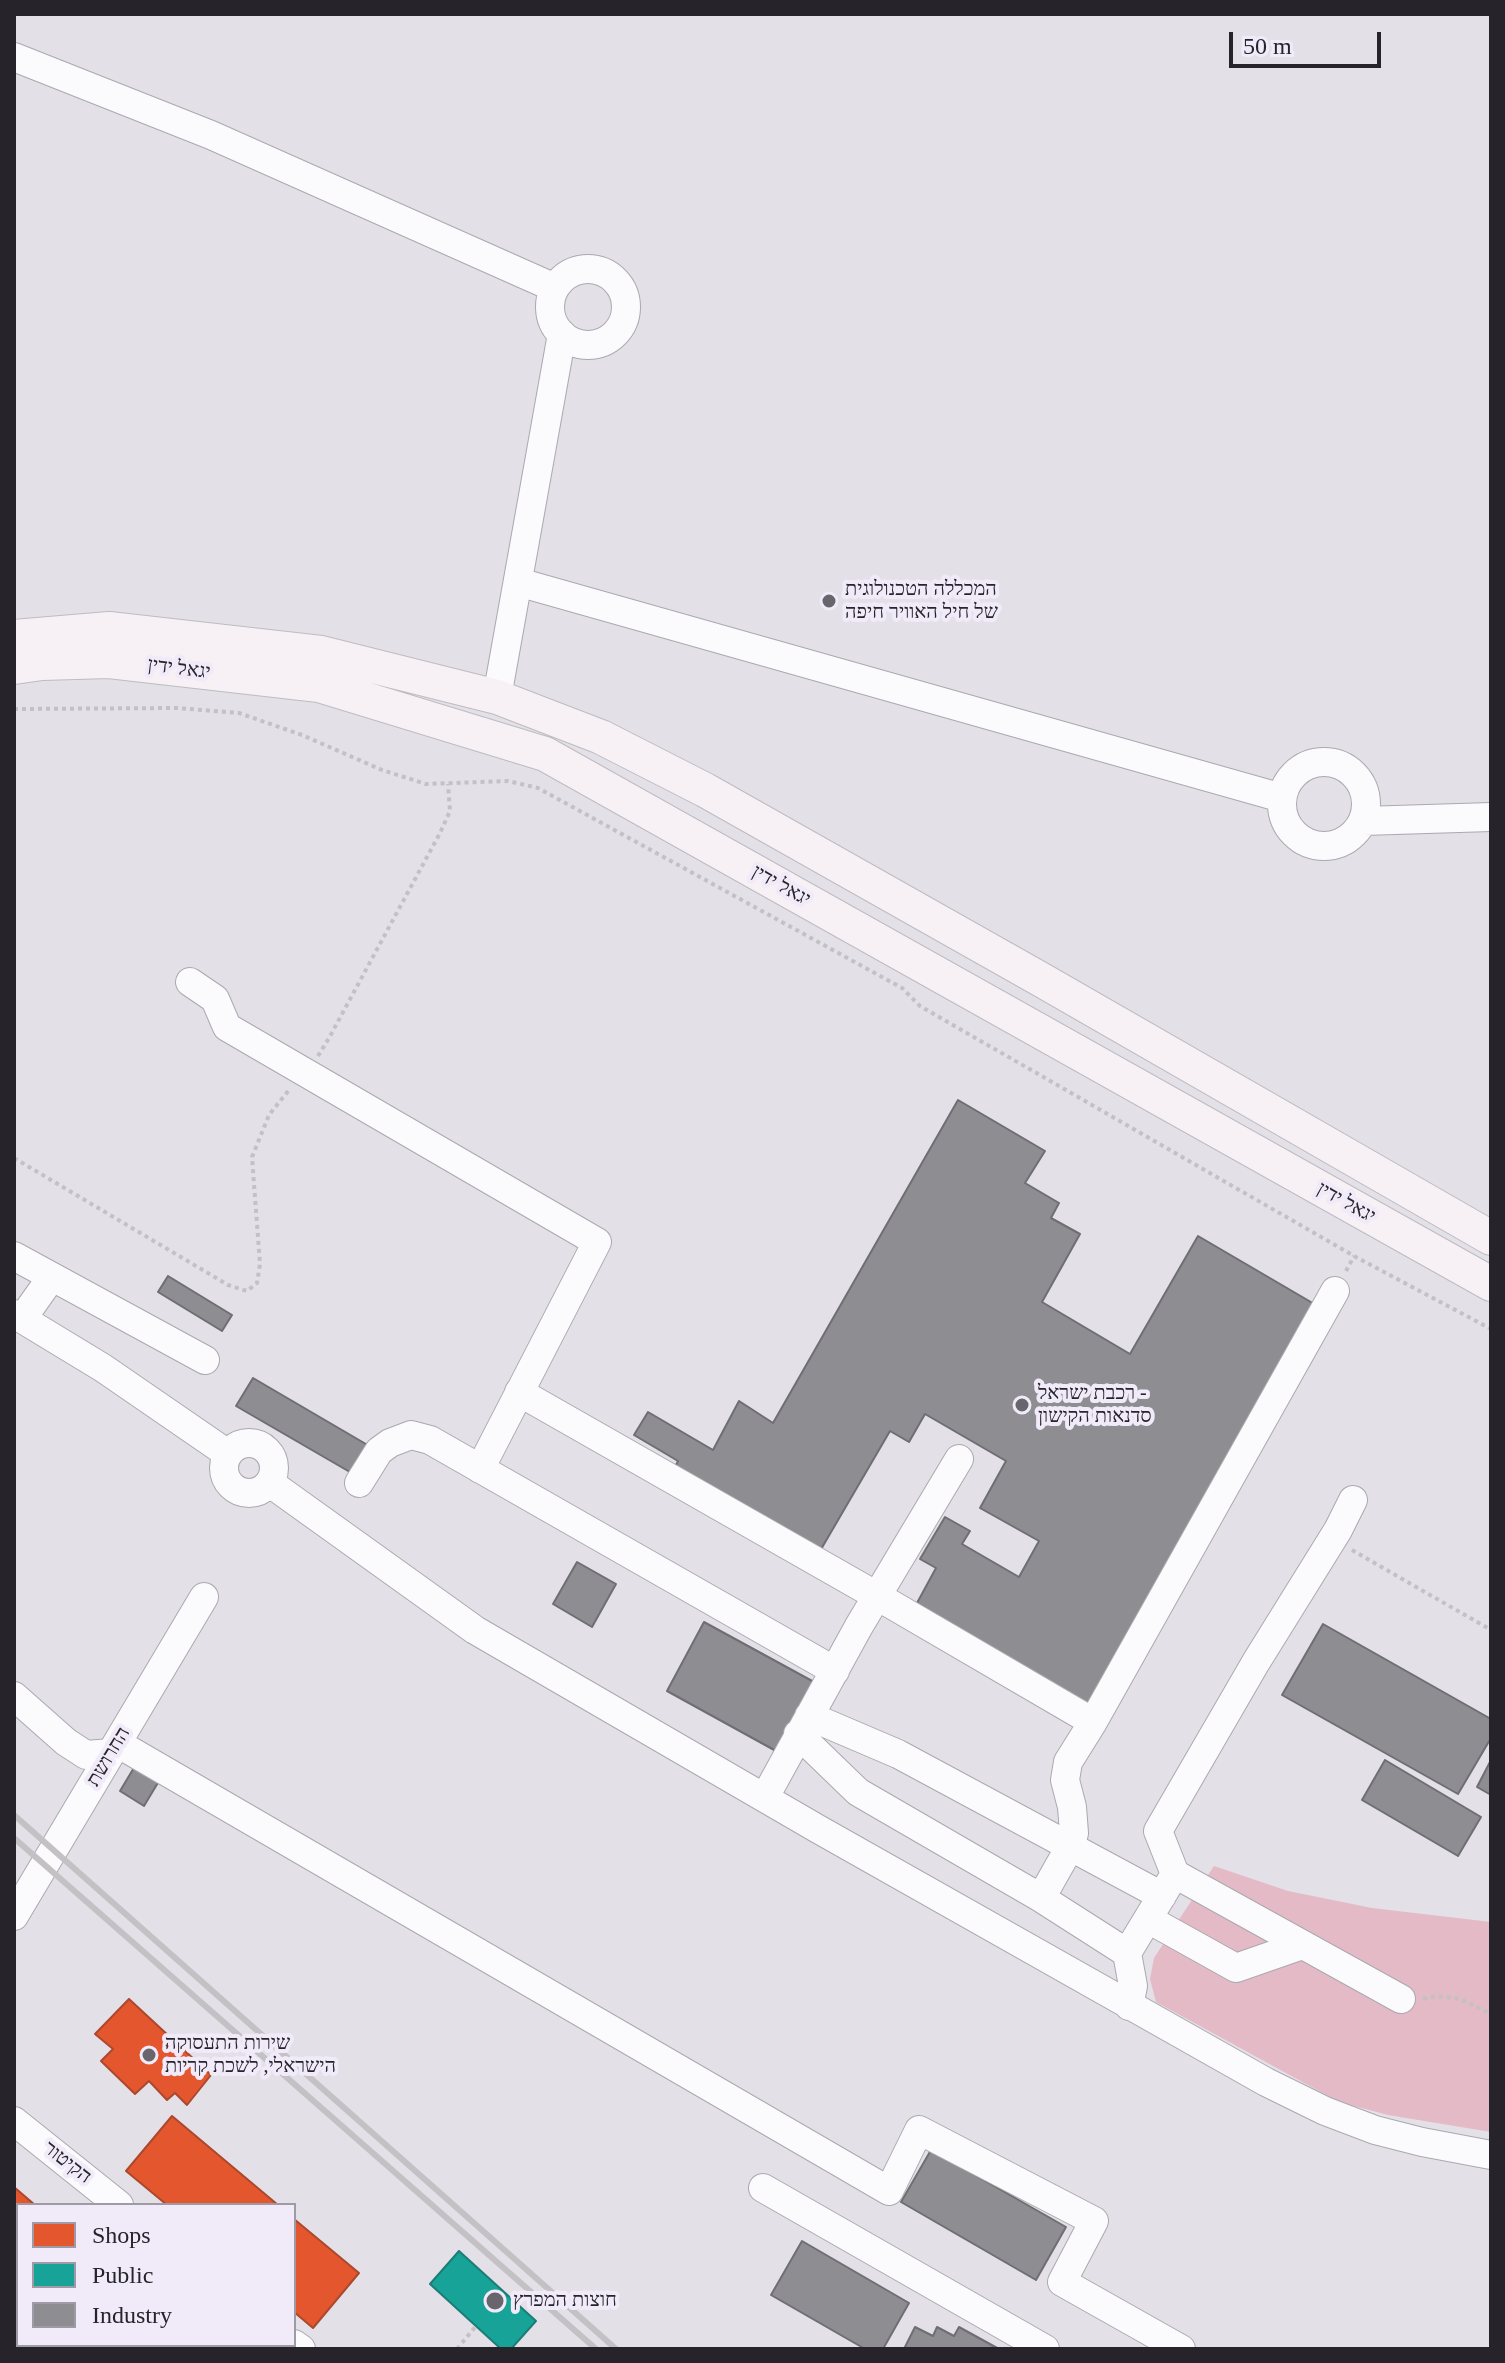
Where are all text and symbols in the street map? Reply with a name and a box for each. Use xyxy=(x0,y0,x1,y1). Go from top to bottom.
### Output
scale bar xyxy=(1233,16,1385,66)
text: 50 m xyxy=(1243,33,1292,59)
place label: המכללה הטכנולוגית של חיל האוויר חיפה xyxy=(845,578,998,625)
marker: המכללה הטכנולוגית של חיל האוויר חיפה xyxy=(820,592,838,610)
street label: יגאל ידין xyxy=(146,653,212,685)
street label: יגאל ידין xyxy=(747,860,815,912)
street label: יגאל ידין xyxy=(1312,1177,1380,1229)
place label: רכבת ישראל - סדנאות הקישון xyxy=(1038,1382,1152,1429)
marker: רכבת ישראל - סדנאות הקישון xyxy=(1013,1396,1031,1414)
street label: החרושת xyxy=(82,1723,136,1791)
place label: שירות התעסוקה הישראלי, לשכת קריות xyxy=(165,2032,336,2079)
marker: שירות התעסוקה הישראלי, לשכת קריות xyxy=(140,2046,158,2064)
street label: הקיטור xyxy=(38,2137,96,2189)
legend xyxy=(16,2203,296,2347)
text: Shops xyxy=(92,2222,151,2248)
text: Public xyxy=(92,2262,153,2288)
place label: חוצות המפרץ xyxy=(513,2289,617,2313)
marker: חוצות המפרץ xyxy=(484,2290,506,2312)
text: Industry xyxy=(92,2302,172,2328)

